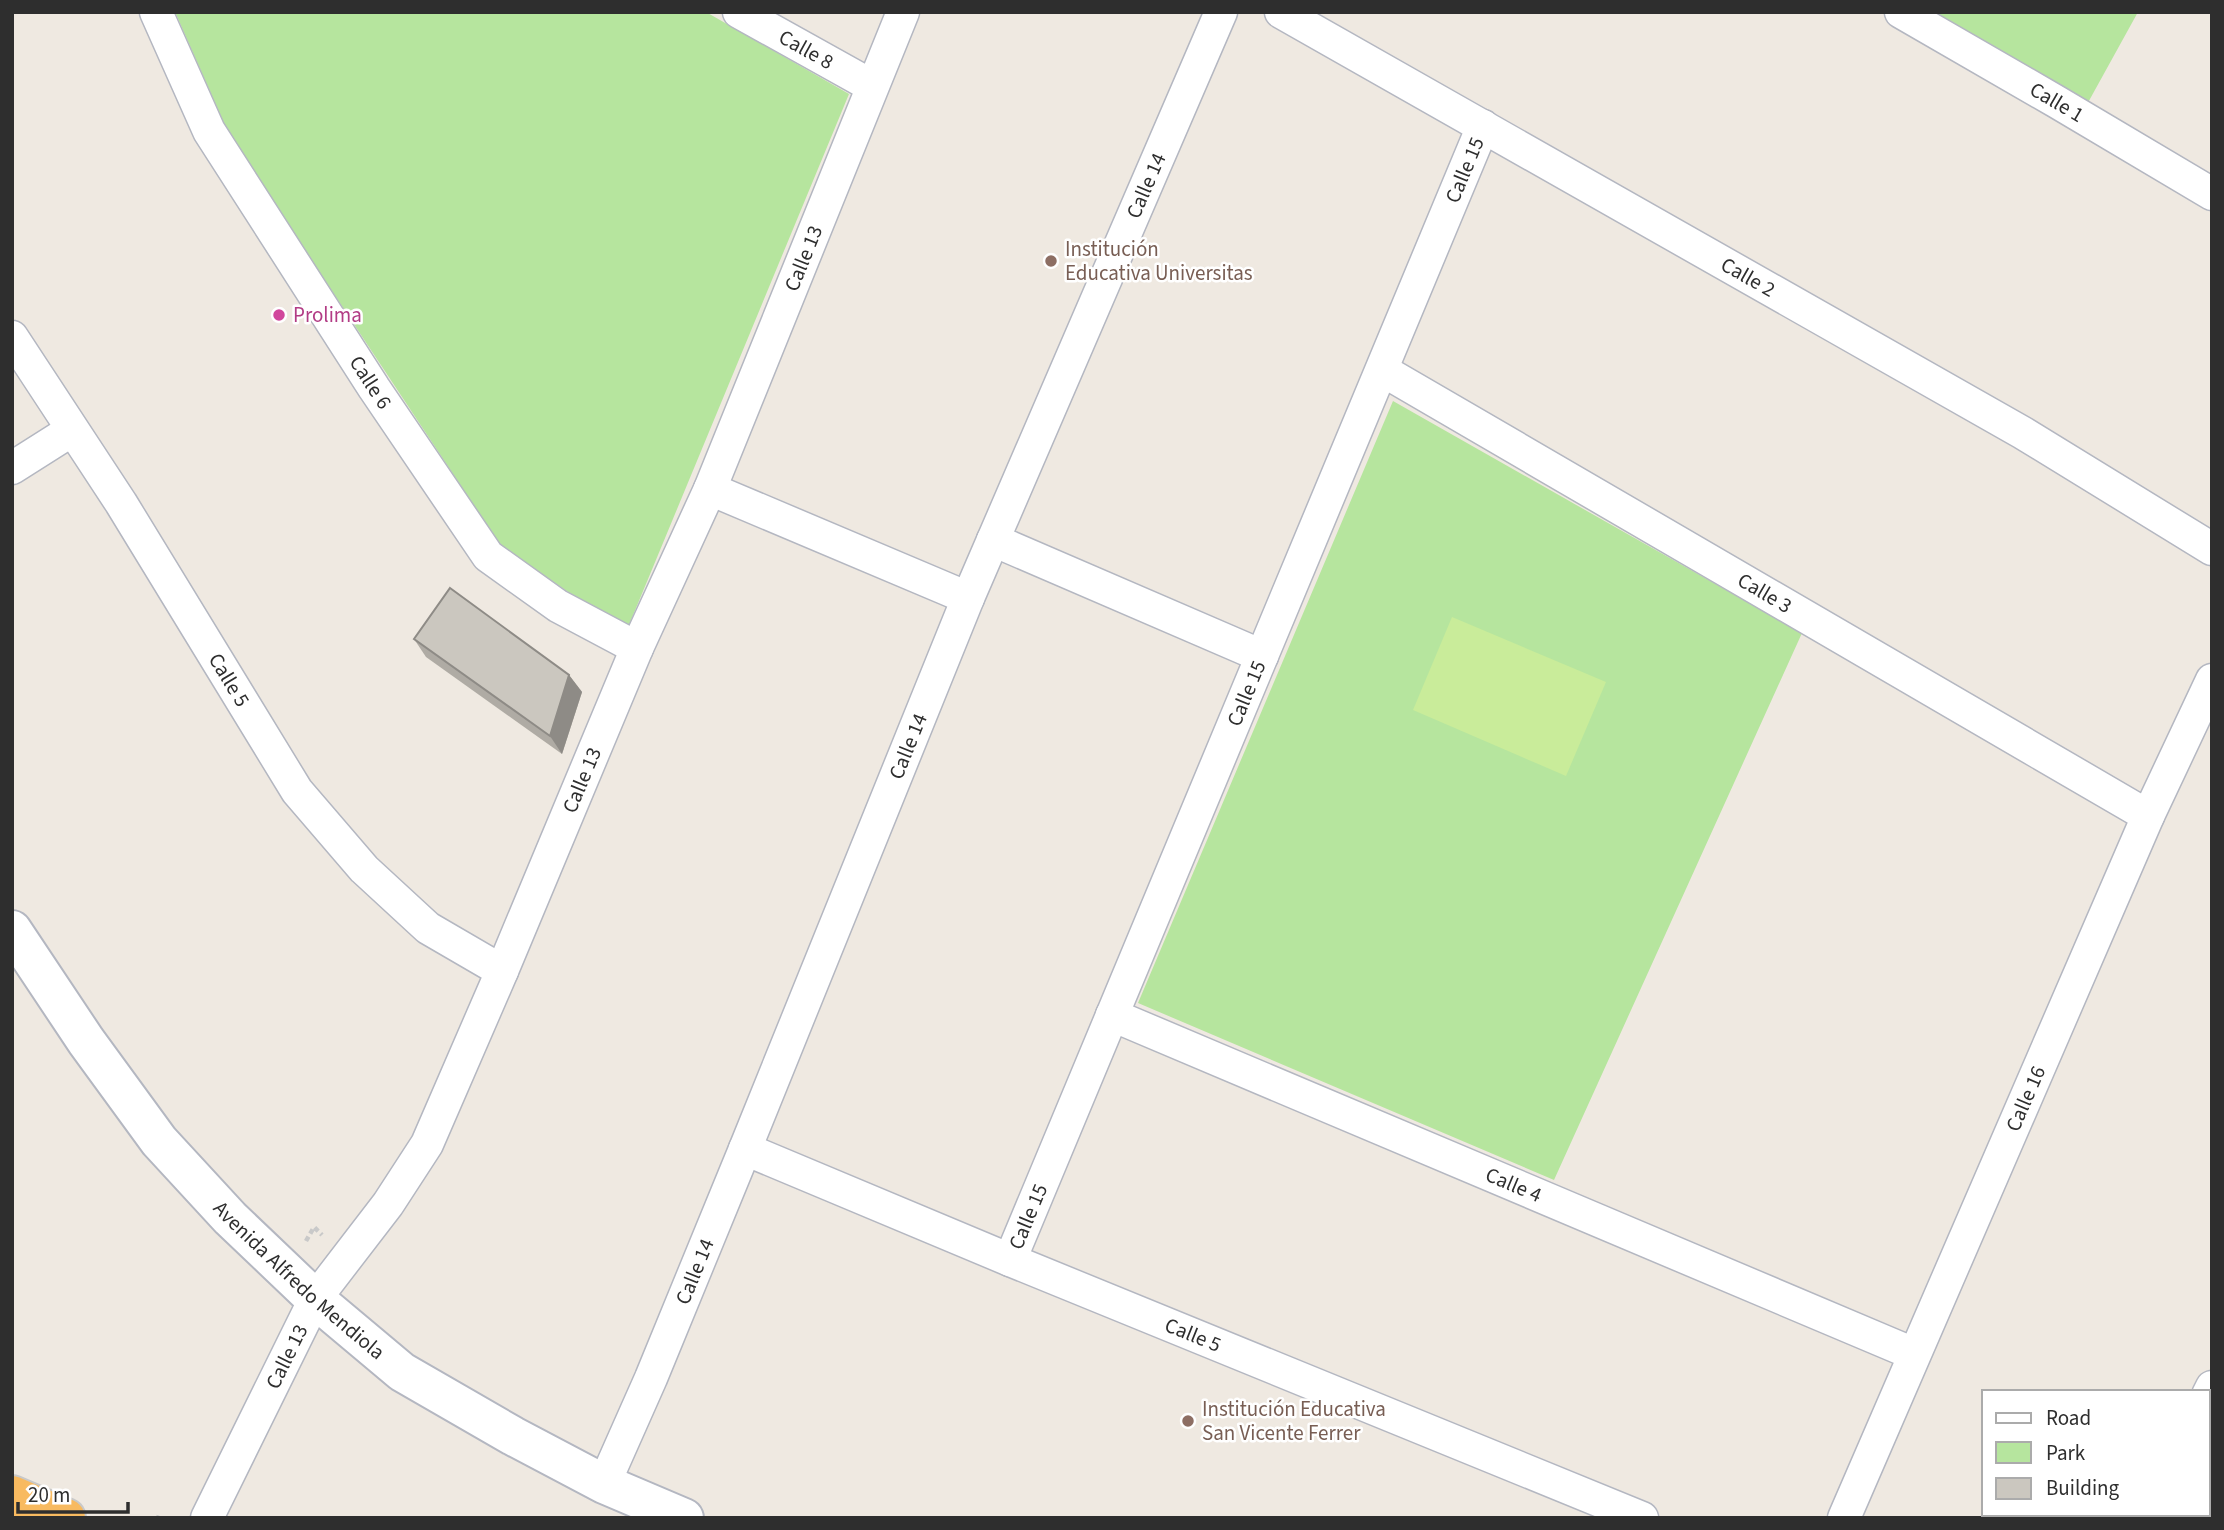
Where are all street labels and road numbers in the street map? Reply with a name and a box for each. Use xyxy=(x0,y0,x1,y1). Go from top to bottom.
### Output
street label: Calle 8 xyxy=(773,22,839,77)
street label: Calle 1 xyxy=(2024,74,2090,130)
street label: Calle 15 xyxy=(1438,132,1492,208)
street label: Calle 14 xyxy=(1119,148,1173,223)
street label: Calle 13 xyxy=(777,221,830,296)
street label: Calle 2 xyxy=(1715,250,1781,304)
street label: Calle 6 xyxy=(342,350,399,415)
street label: Calle 3 xyxy=(1732,565,1798,621)
street label: Calle 5 xyxy=(201,647,257,713)
street label: Calle 15 xyxy=(1219,656,1273,731)
street label: Calle 14 xyxy=(881,709,935,784)
street label: Calle 13 xyxy=(555,743,609,818)
street label: Calle 16 xyxy=(1998,1061,2053,1136)
street label: Calle 4 xyxy=(1481,1160,1546,1210)
street label: Calle 15 xyxy=(1001,1179,1055,1254)
street label: Avenida Alfredo Mendiola xyxy=(206,1194,392,1367)
street label: Calle 14 xyxy=(668,1234,722,1309)
street label: Calle 5 xyxy=(1160,1310,1226,1360)
street label: Calle 13 xyxy=(258,1319,315,1394)

